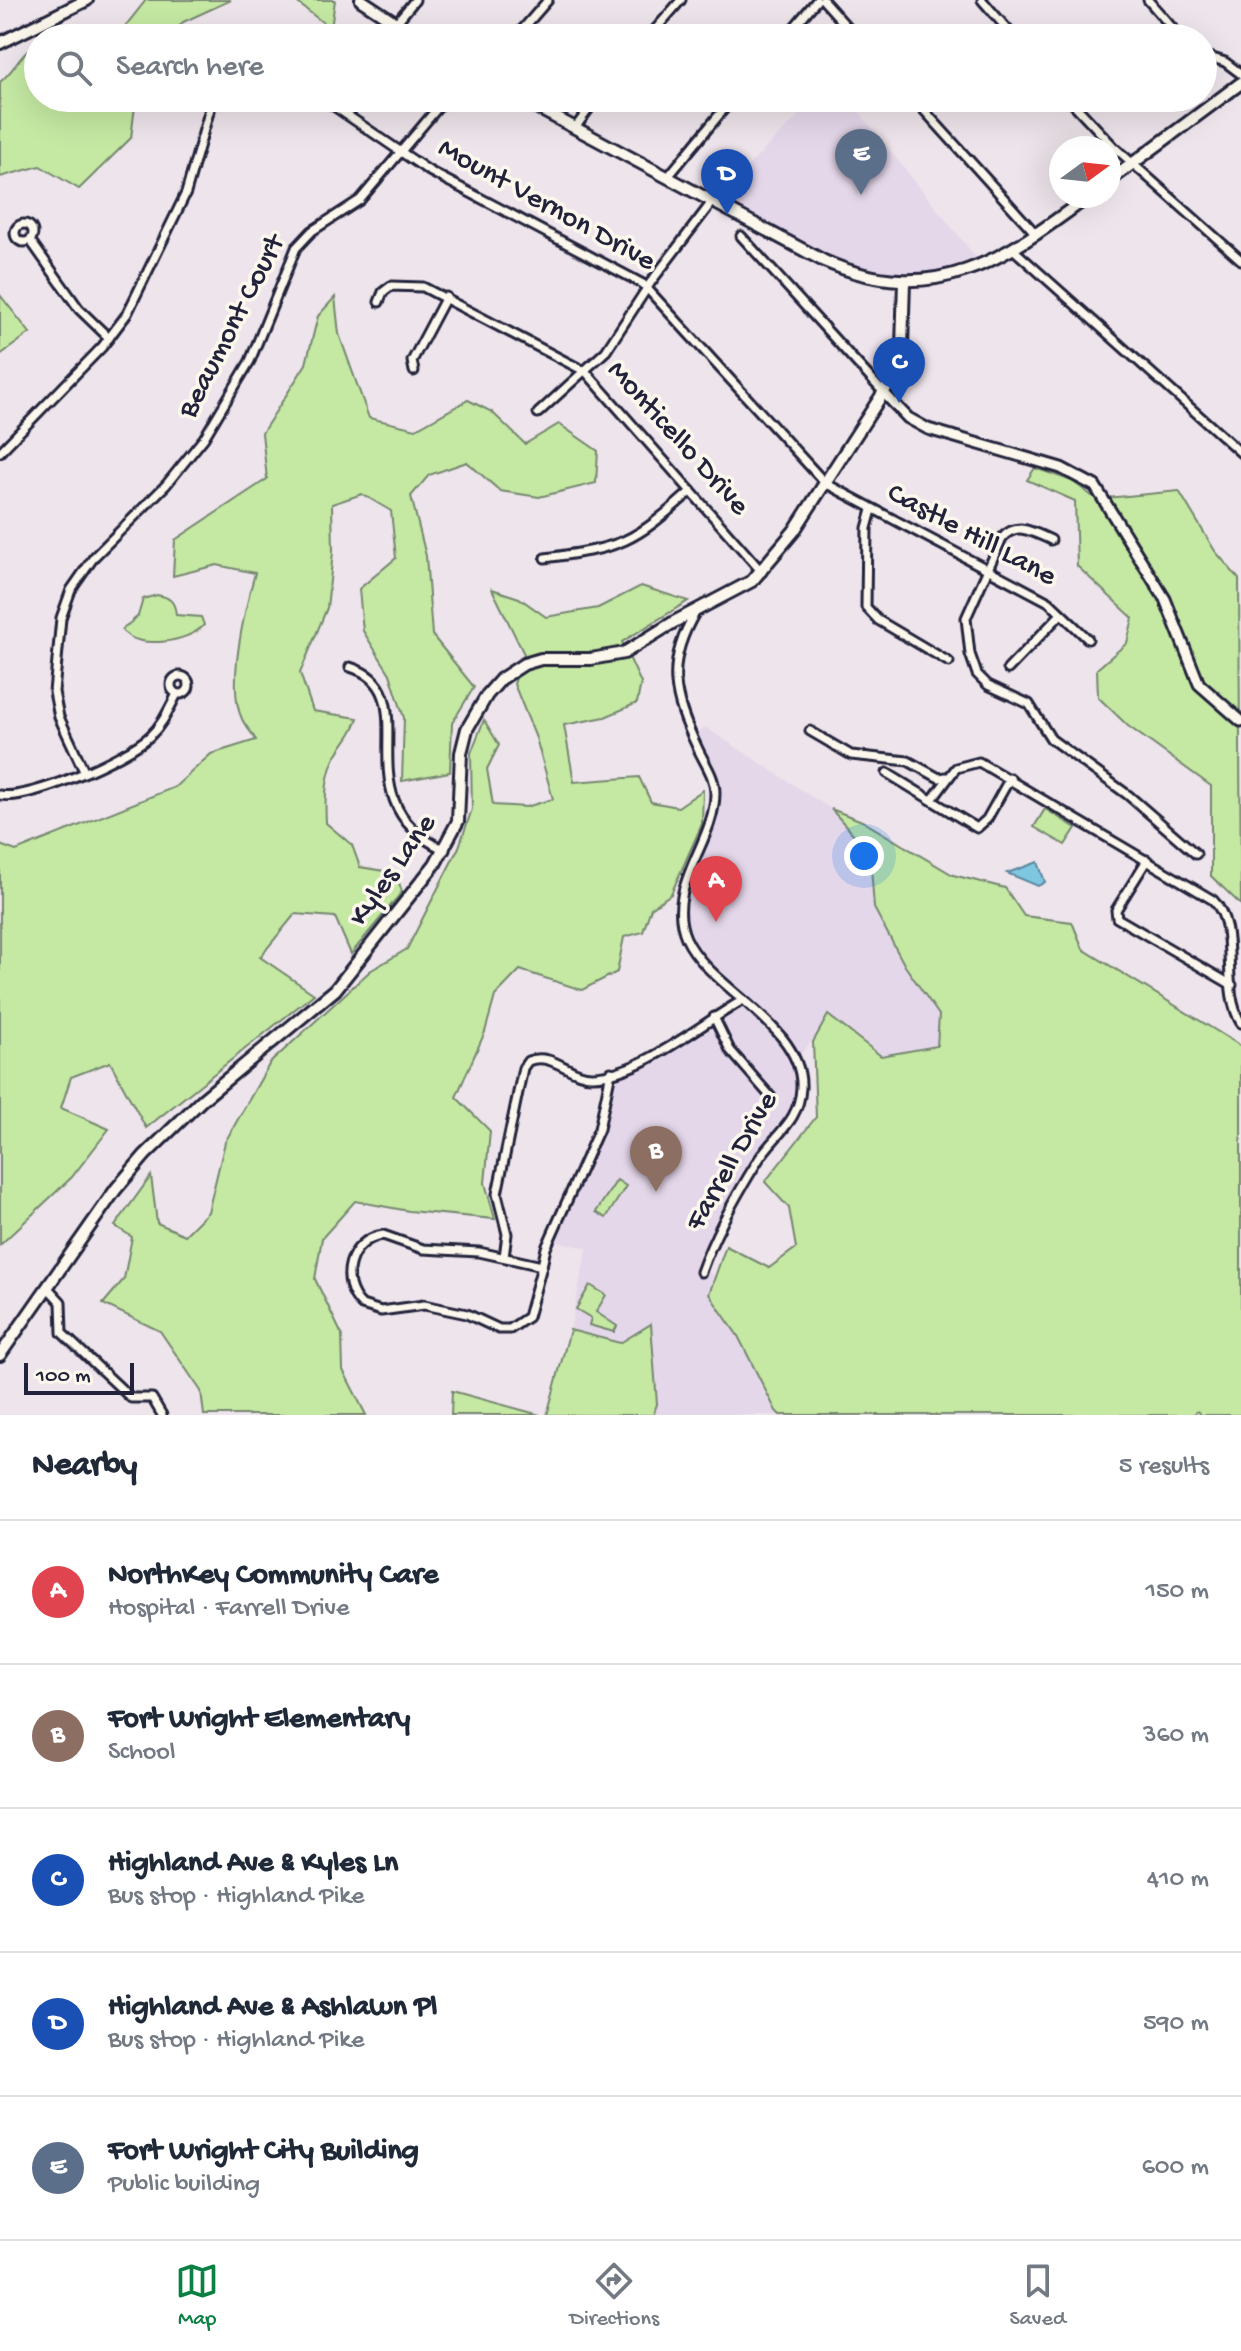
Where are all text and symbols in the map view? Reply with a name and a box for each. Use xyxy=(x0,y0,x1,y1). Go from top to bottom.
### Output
search box xyxy=(24,24,1217,112)
icon: search xyxy=(52,46,96,90)
text: Search here xyxy=(116,51,264,86)
pin: E xyxy=(835,129,887,195)
street label: Mount Vernon Drive xyxy=(431,132,661,281)
north arrow xyxy=(1049,136,1121,208)
pin: D xyxy=(701,149,753,215)
street label: Beaumont Court xyxy=(171,227,295,425)
pin: C xyxy=(873,337,925,403)
street label: Monticello Drive xyxy=(598,354,756,524)
street label: Castle Hill Lane xyxy=(880,477,1062,596)
street label: Kyles Lane xyxy=(343,808,446,934)
your location xyxy=(844,836,884,876)
pin: A xyxy=(690,856,742,922)
street label: Farrell Drive xyxy=(679,1086,787,1238)
pin: B xyxy=(630,1126,682,1192)
scale bar xyxy=(24,1359,134,1395)
text: 100 m xyxy=(36,1364,91,1390)
text: Nearby xyxy=(32,1447,137,1487)
text: 5 results xyxy=(1119,1452,1209,1483)
text: NorthKey Community Care xyxy=(108,1559,438,1594)
text: A xyxy=(50,1577,66,1608)
text: 150 m xyxy=(1145,1577,1209,1608)
text: Hospital · Farrell Drive xyxy=(108,1594,349,1625)
text: Fort Wright Elementary xyxy=(108,1703,410,1738)
text: B xyxy=(51,1721,65,1752)
text: 360 m xyxy=(1143,1721,1209,1752)
text: School xyxy=(108,1738,176,1769)
text: Highland Ave & Kyles Ln xyxy=(108,1847,398,1882)
text: C xyxy=(51,1865,65,1896)
text: 410 m xyxy=(1147,1865,1209,1896)
text: Bus stop · Highland Pike xyxy=(108,1882,364,1913)
text: Highland Ave & Ashlawn Pl xyxy=(108,1991,437,2026)
text: D xyxy=(50,2009,66,2040)
text: 590 m xyxy=(1143,2009,1209,2040)
text: Bus stop · Highland Pike xyxy=(108,2026,364,2057)
text: Fort Wright City Building xyxy=(108,2135,419,2170)
text: E xyxy=(50,2153,66,2184)
text: 600 m xyxy=(1142,2153,1209,2184)
text: Public building xyxy=(108,2170,260,2201)
tab: Map xyxy=(175,2259,219,2333)
tab: Directions xyxy=(570,2259,659,2333)
tab: Saved xyxy=(1009,2259,1066,2333)

